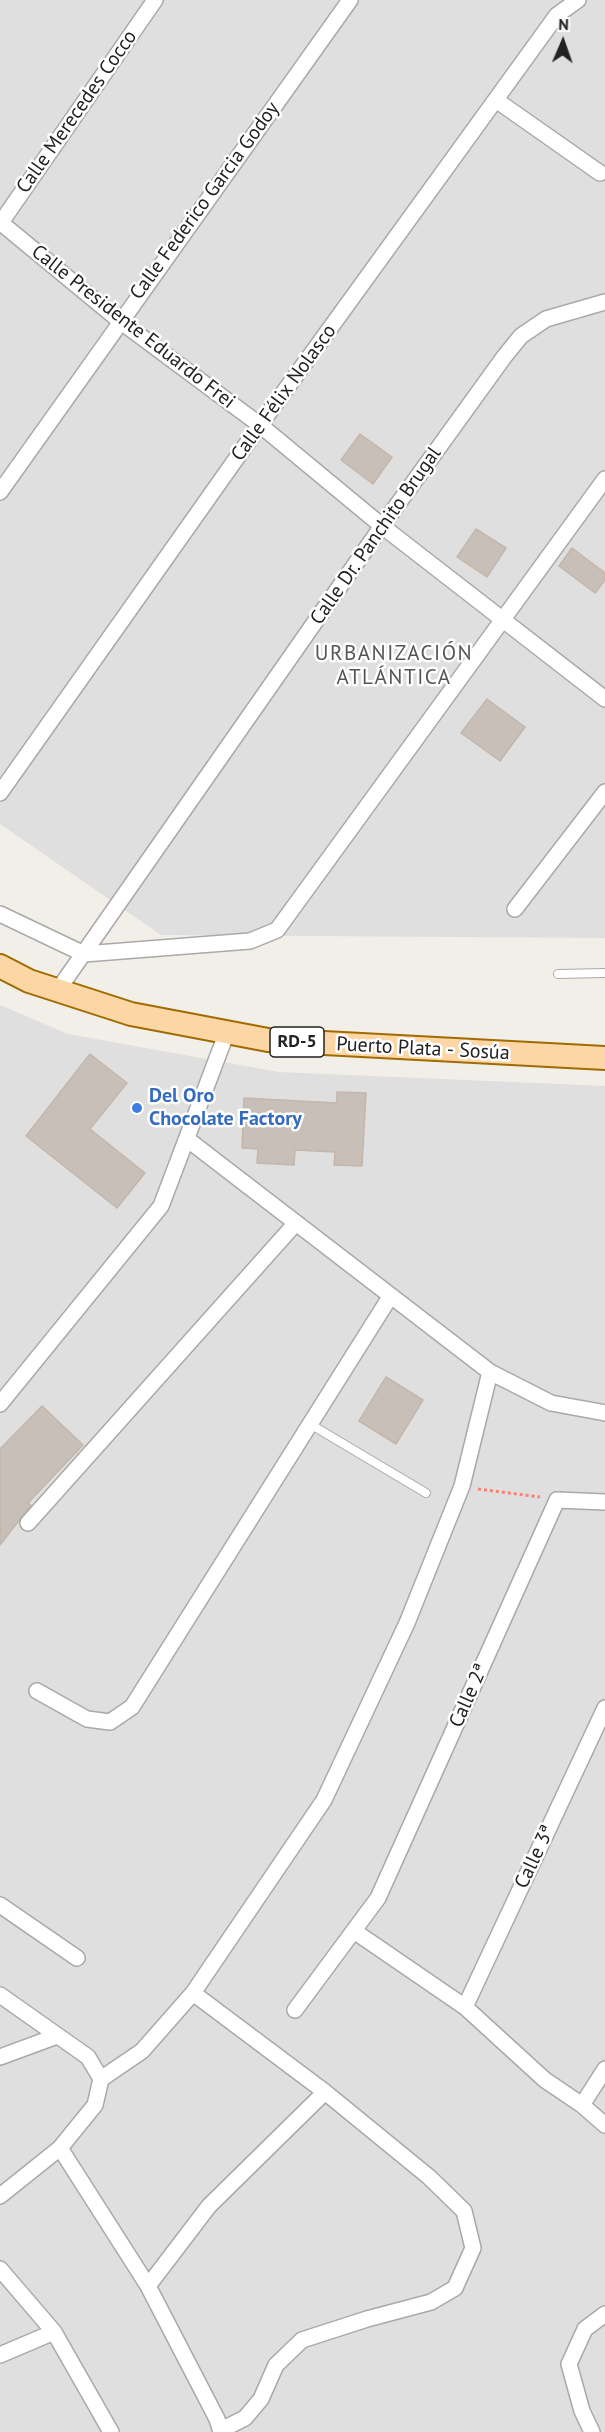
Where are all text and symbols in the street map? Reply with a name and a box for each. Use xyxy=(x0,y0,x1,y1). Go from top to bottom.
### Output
north arrow xyxy=(533,12,593,72)
text: N xyxy=(558,14,569,34)
street label: Calle Merecedes Cocco xyxy=(12,26,142,198)
street label: Calle Federico Garcia Godoy xyxy=(125,97,285,305)
street label: Calle Presidente Eduardo Frei xyxy=(26,240,240,414)
street label: Calle Félix Nolasco xyxy=(226,320,342,466)
street label: Calle Dr. Panchito Brugal xyxy=(306,442,446,630)
district label: URBANIZACIÓN ATLÁNTICA xyxy=(315,641,473,691)
road number: RD-5 xyxy=(270,1027,324,1057)
street label: Puerto Plata - Sosúa xyxy=(336,1032,510,1066)
place label: Del Oro Chocolate Factory xyxy=(149,1084,302,1131)
marker: Del Oro Chocolate Factory xyxy=(130,1101,144,1115)
street label: Calle 2ª xyxy=(444,1661,494,1731)
street label: Calle 3ª xyxy=(510,1822,560,1892)

